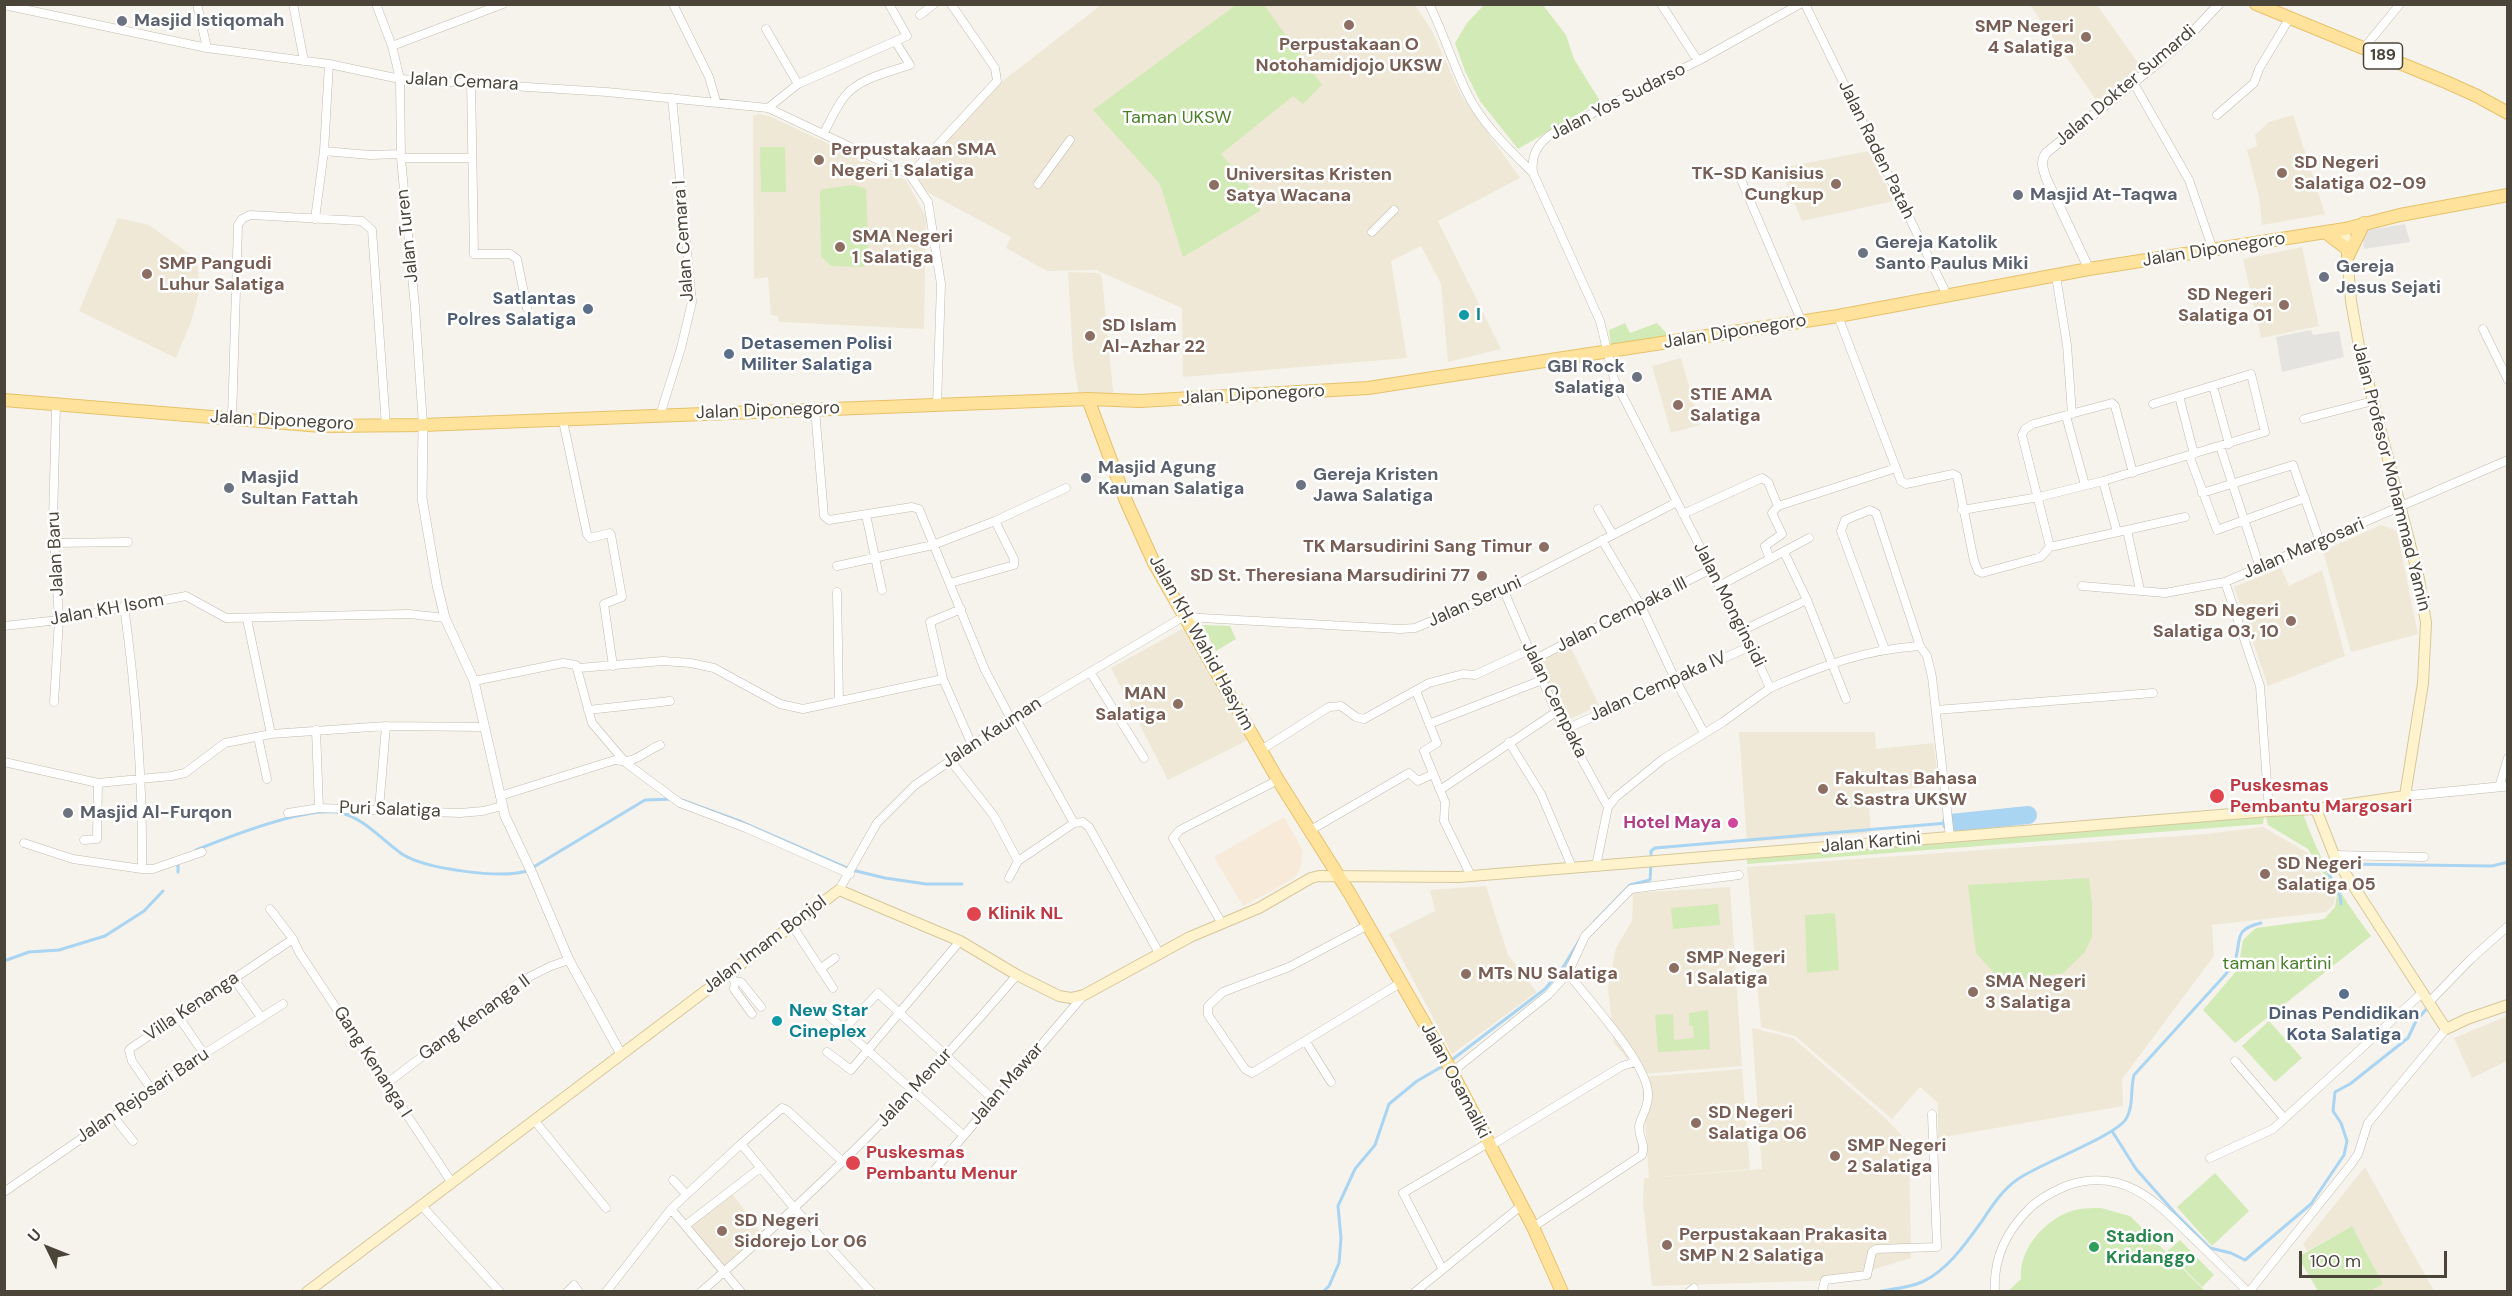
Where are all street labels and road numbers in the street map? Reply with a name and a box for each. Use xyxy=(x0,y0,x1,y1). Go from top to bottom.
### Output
street label: Jalan Dokter Sumardi xyxy=(2051,21,2201,151)
road number: 189 xyxy=(2364,43,2402,69)
street label: Jalan Yos Sudarso xyxy=(1547,58,1689,146)
street label: Jalan Cemara xyxy=(405,68,519,96)
street label: Jalan Raden Patah xyxy=(1833,77,1919,223)
street label: Jalan Cemara I xyxy=(669,179,699,303)
street label: Jalan Turen xyxy=(392,188,424,284)
street label: Jalan Diponegoro xyxy=(2141,228,2287,272)
street label: Jalan Diponegoro xyxy=(1662,310,1808,354)
street label: Jalan Profesor Mohammad Yamin xyxy=(2347,341,2435,613)
street label: Jalan Diponegoro xyxy=(1180,380,1326,410)
street label: Jalan Diponegoro xyxy=(696,398,840,424)
street label: Jalan Diponegoro xyxy=(209,406,355,436)
street label: Jalan Baru xyxy=(43,511,69,597)
street label: Jalan Margosari xyxy=(2240,514,2368,584)
street label: Jalan Monginsidi xyxy=(1688,539,1770,671)
street label: Jalan KH. Wahid Hasyim xyxy=(1144,552,1258,734)
street label: Jalan Seruni xyxy=(1425,572,1525,632)
street label: Jalan Cempaka III xyxy=(1553,573,1691,657)
street label: Jalan KH Isom xyxy=(48,589,166,631)
street label: Jalan Cempaka xyxy=(1517,638,1591,762)
street label: Jalan Cempaka IV xyxy=(1586,647,1730,727)
street label: Jalan Kauman xyxy=(938,693,1046,773)
street label: Puri Salatiga xyxy=(339,797,441,823)
street label: Jalan Kartini xyxy=(1820,828,1922,858)
street label: Jalan Imam Bonjol xyxy=(699,891,831,999)
street label: Villa Kenanga xyxy=(141,967,243,1047)
street label: Gang Kenanga II xyxy=(415,970,535,1066)
street label: Gang Kenanga I xyxy=(328,1002,416,1122)
street label: Jalan Osamaliki xyxy=(1415,1019,1495,1143)
street label: Jalan Mawar xyxy=(965,1038,1049,1130)
street label: Jalan Rejosari Baru xyxy=(73,1044,213,1148)
street label: Jalan Menur xyxy=(873,1044,957,1132)

